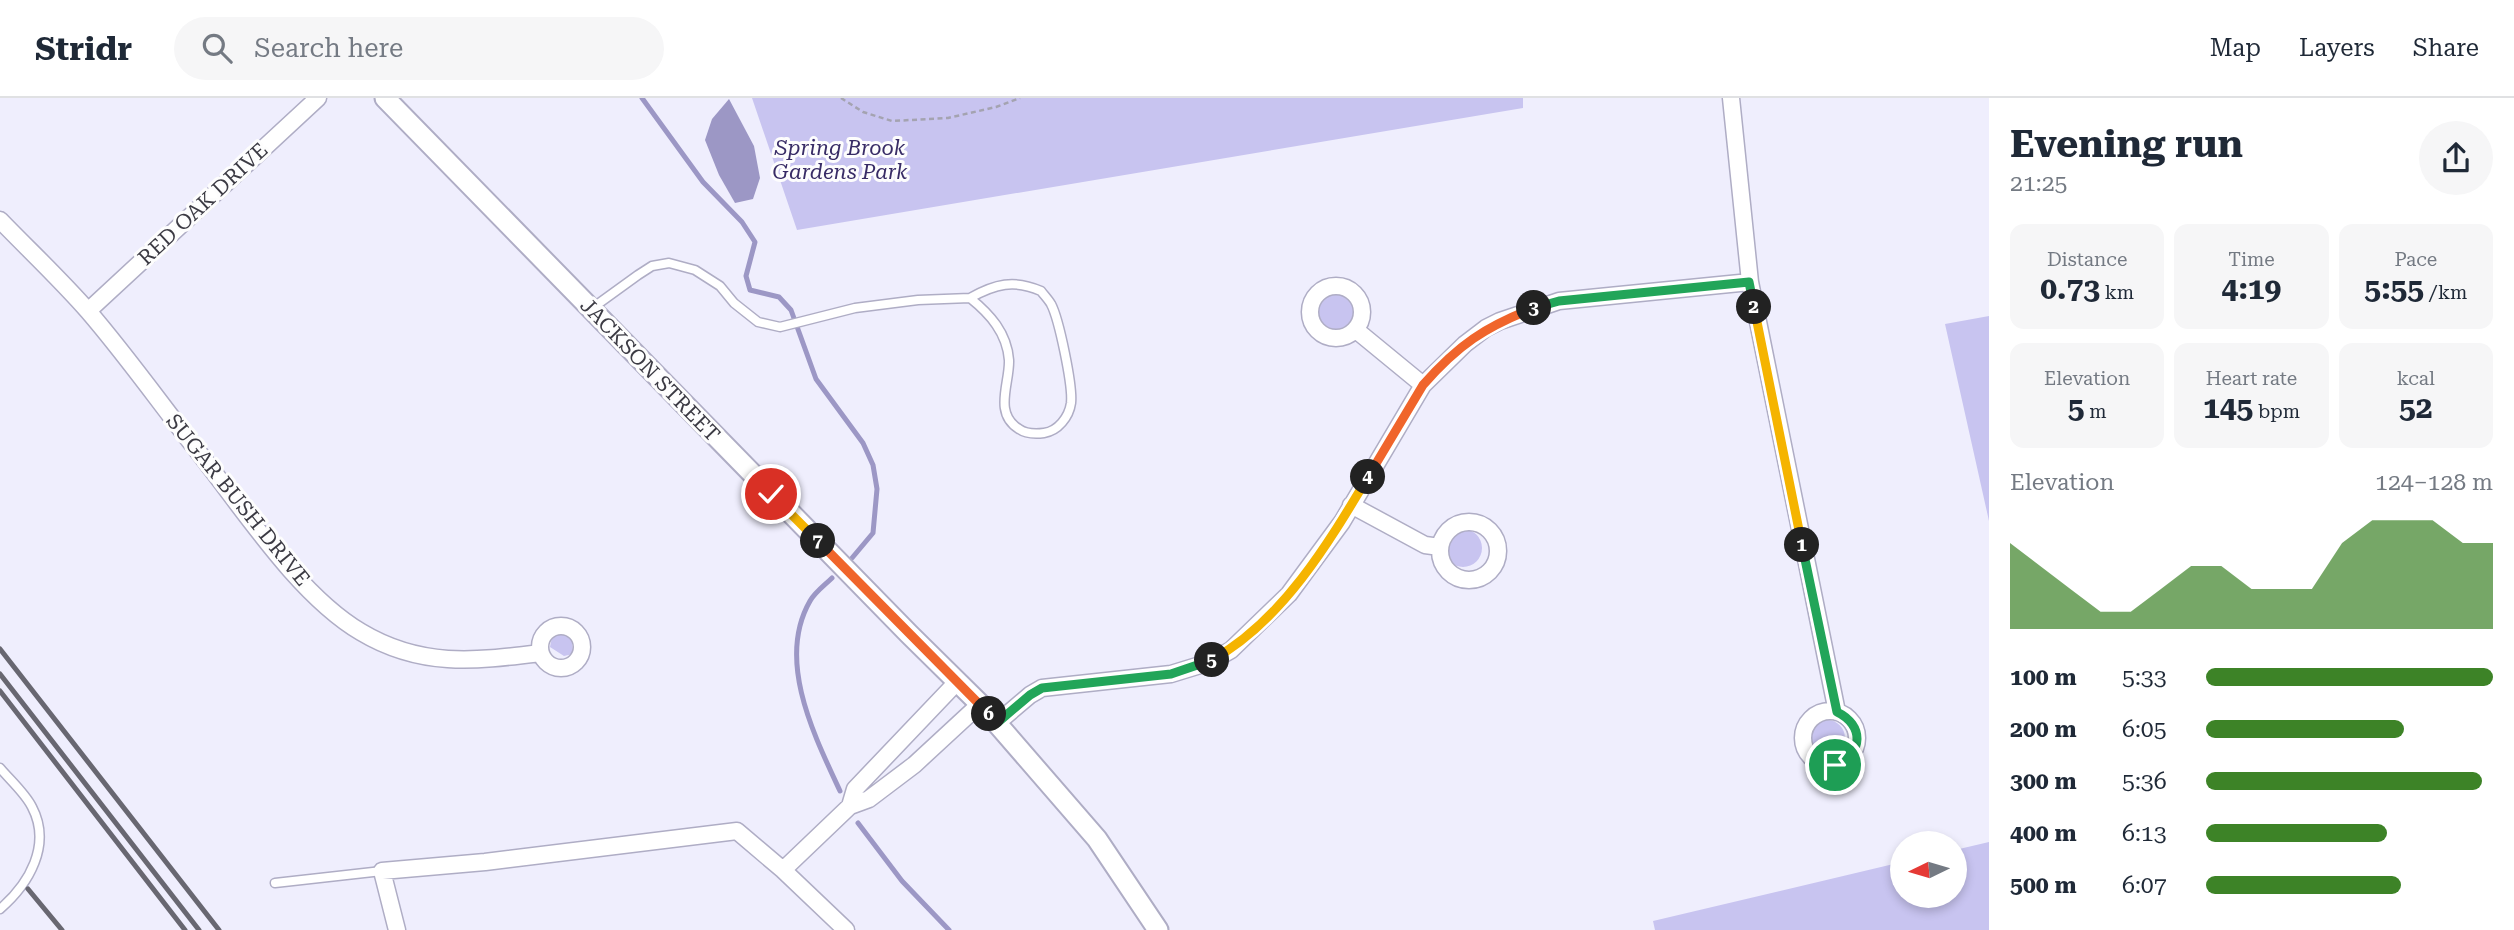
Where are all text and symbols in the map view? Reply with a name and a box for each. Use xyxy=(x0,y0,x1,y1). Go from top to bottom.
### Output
search box xyxy=(174,17,664,80)
text: Stridr xyxy=(35,29,132,68)
icon: search xyxy=(198,29,236,67)
text: Search here xyxy=(254,33,403,63)
text: Map xyxy=(2210,34,2261,62)
text: Layers xyxy=(2299,34,2375,62)
text: Share xyxy=(2413,34,2479,62)
button: share xyxy=(2419,121,2493,195)
text: Evening run xyxy=(2010,122,2243,166)
park label: Spring Brook Gardens Park xyxy=(773,136,908,184)
street label: RED OAK DRIVE xyxy=(133,138,273,270)
text: 21:25 xyxy=(2010,170,2067,197)
text: Distance xyxy=(2047,248,2127,271)
text: Time xyxy=(2228,248,2275,271)
text: Pace xyxy=(2394,248,2437,271)
text: 0.73 xyxy=(2040,271,2100,306)
text: 4:19 xyxy=(2222,271,2281,306)
text: 5:55 xyxy=(2364,271,2424,306)
text: km xyxy=(2100,281,2134,304)
text: /km xyxy=(2424,281,2467,304)
pin: 3 xyxy=(1516,290,1552,326)
pin: 2 xyxy=(1736,290,1772,325)
street label: JACKSON STREET xyxy=(575,293,725,447)
text: 2 xyxy=(1748,295,1759,318)
text: 3 xyxy=(1528,296,1539,319)
text: Elevation xyxy=(2044,367,2130,390)
text: Heart rate xyxy=(2206,367,2297,390)
text: kcal xyxy=(2397,367,2435,390)
text: 5 xyxy=(2068,390,2085,425)
text: 145 xyxy=(2203,390,2253,425)
text: 52 xyxy=(2399,390,2433,425)
text: m xyxy=(2085,400,2107,423)
text: bpm xyxy=(2253,400,2300,423)
street label: SUGAR BUSH DRIVE xyxy=(161,409,315,591)
pin: 4 xyxy=(1350,460,1386,494)
pin xyxy=(741,464,801,524)
text: 4 xyxy=(1362,465,1373,488)
text: Elevation xyxy=(2010,469,2114,496)
text: 124–128 m xyxy=(2375,469,2493,496)
icon: check xyxy=(752,475,790,513)
pin: 7 xyxy=(800,524,836,558)
pin: 1 xyxy=(1784,528,1820,562)
text: 7 xyxy=(812,529,823,552)
text: 1 xyxy=(1796,533,1807,556)
pin: 5 xyxy=(1194,642,1230,678)
text: 5 xyxy=(1206,648,1217,671)
text: 100 m xyxy=(2010,664,2077,691)
text: 5:33 xyxy=(2122,664,2167,691)
pin: 6 xyxy=(972,696,1006,732)
text: 6 xyxy=(983,702,994,725)
text: 200 m xyxy=(2010,716,2077,743)
text: 6:05 xyxy=(2122,716,2167,743)
pin xyxy=(1805,735,1865,795)
icon: arrive xyxy=(1816,746,1854,784)
text: 300 m xyxy=(2010,768,2077,795)
text: 5:36 xyxy=(2122,768,2167,795)
text: 400 m xyxy=(2010,820,2077,847)
text: 6:13 xyxy=(2122,820,2167,847)
north arrow xyxy=(1890,831,1967,908)
map controls xyxy=(1890,831,1967,908)
text: 500 m xyxy=(2010,872,2077,899)
text: 6:07 xyxy=(2122,872,2167,899)

